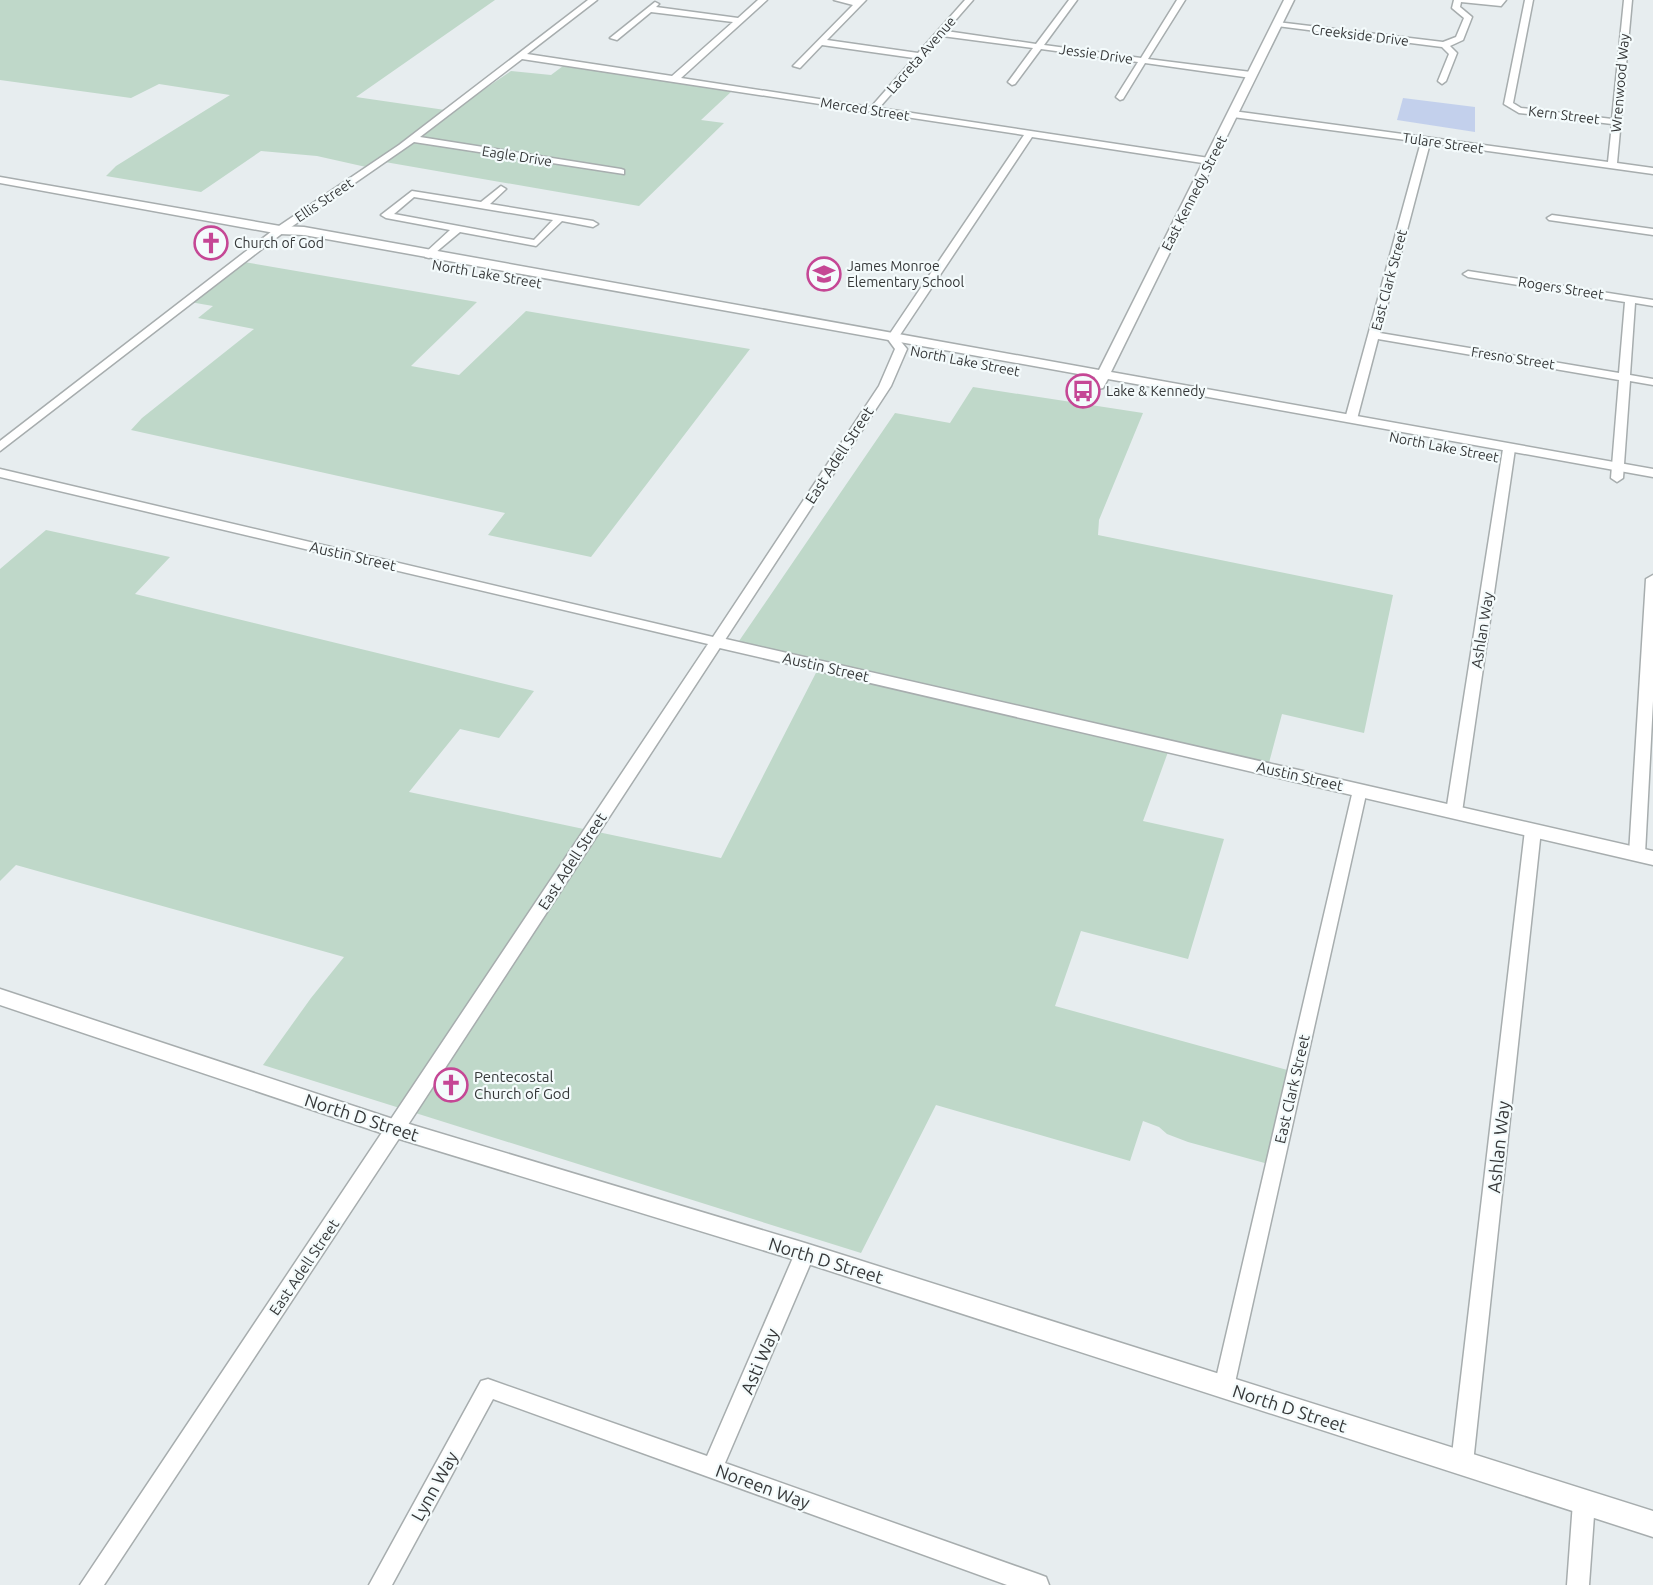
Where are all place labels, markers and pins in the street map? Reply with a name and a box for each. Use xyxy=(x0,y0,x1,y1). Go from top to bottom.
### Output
church icon: Church of God xyxy=(193,225,229,261)
place label: Church of God xyxy=(234,235,324,251)
school or university icon: James Monroe Elementary School xyxy=(806,256,842,292)
place label: James Monroe Elementary School xyxy=(847,258,965,290)
bus stop icon: Lake & Kennedy xyxy=(1065,373,1101,409)
place label: Lake & Kennedy xyxy=(1106,383,1205,399)
church icon: Pentecostal Church of God xyxy=(433,1067,469,1103)
place label: Pentecostal Church of God xyxy=(474,1068,570,1102)

